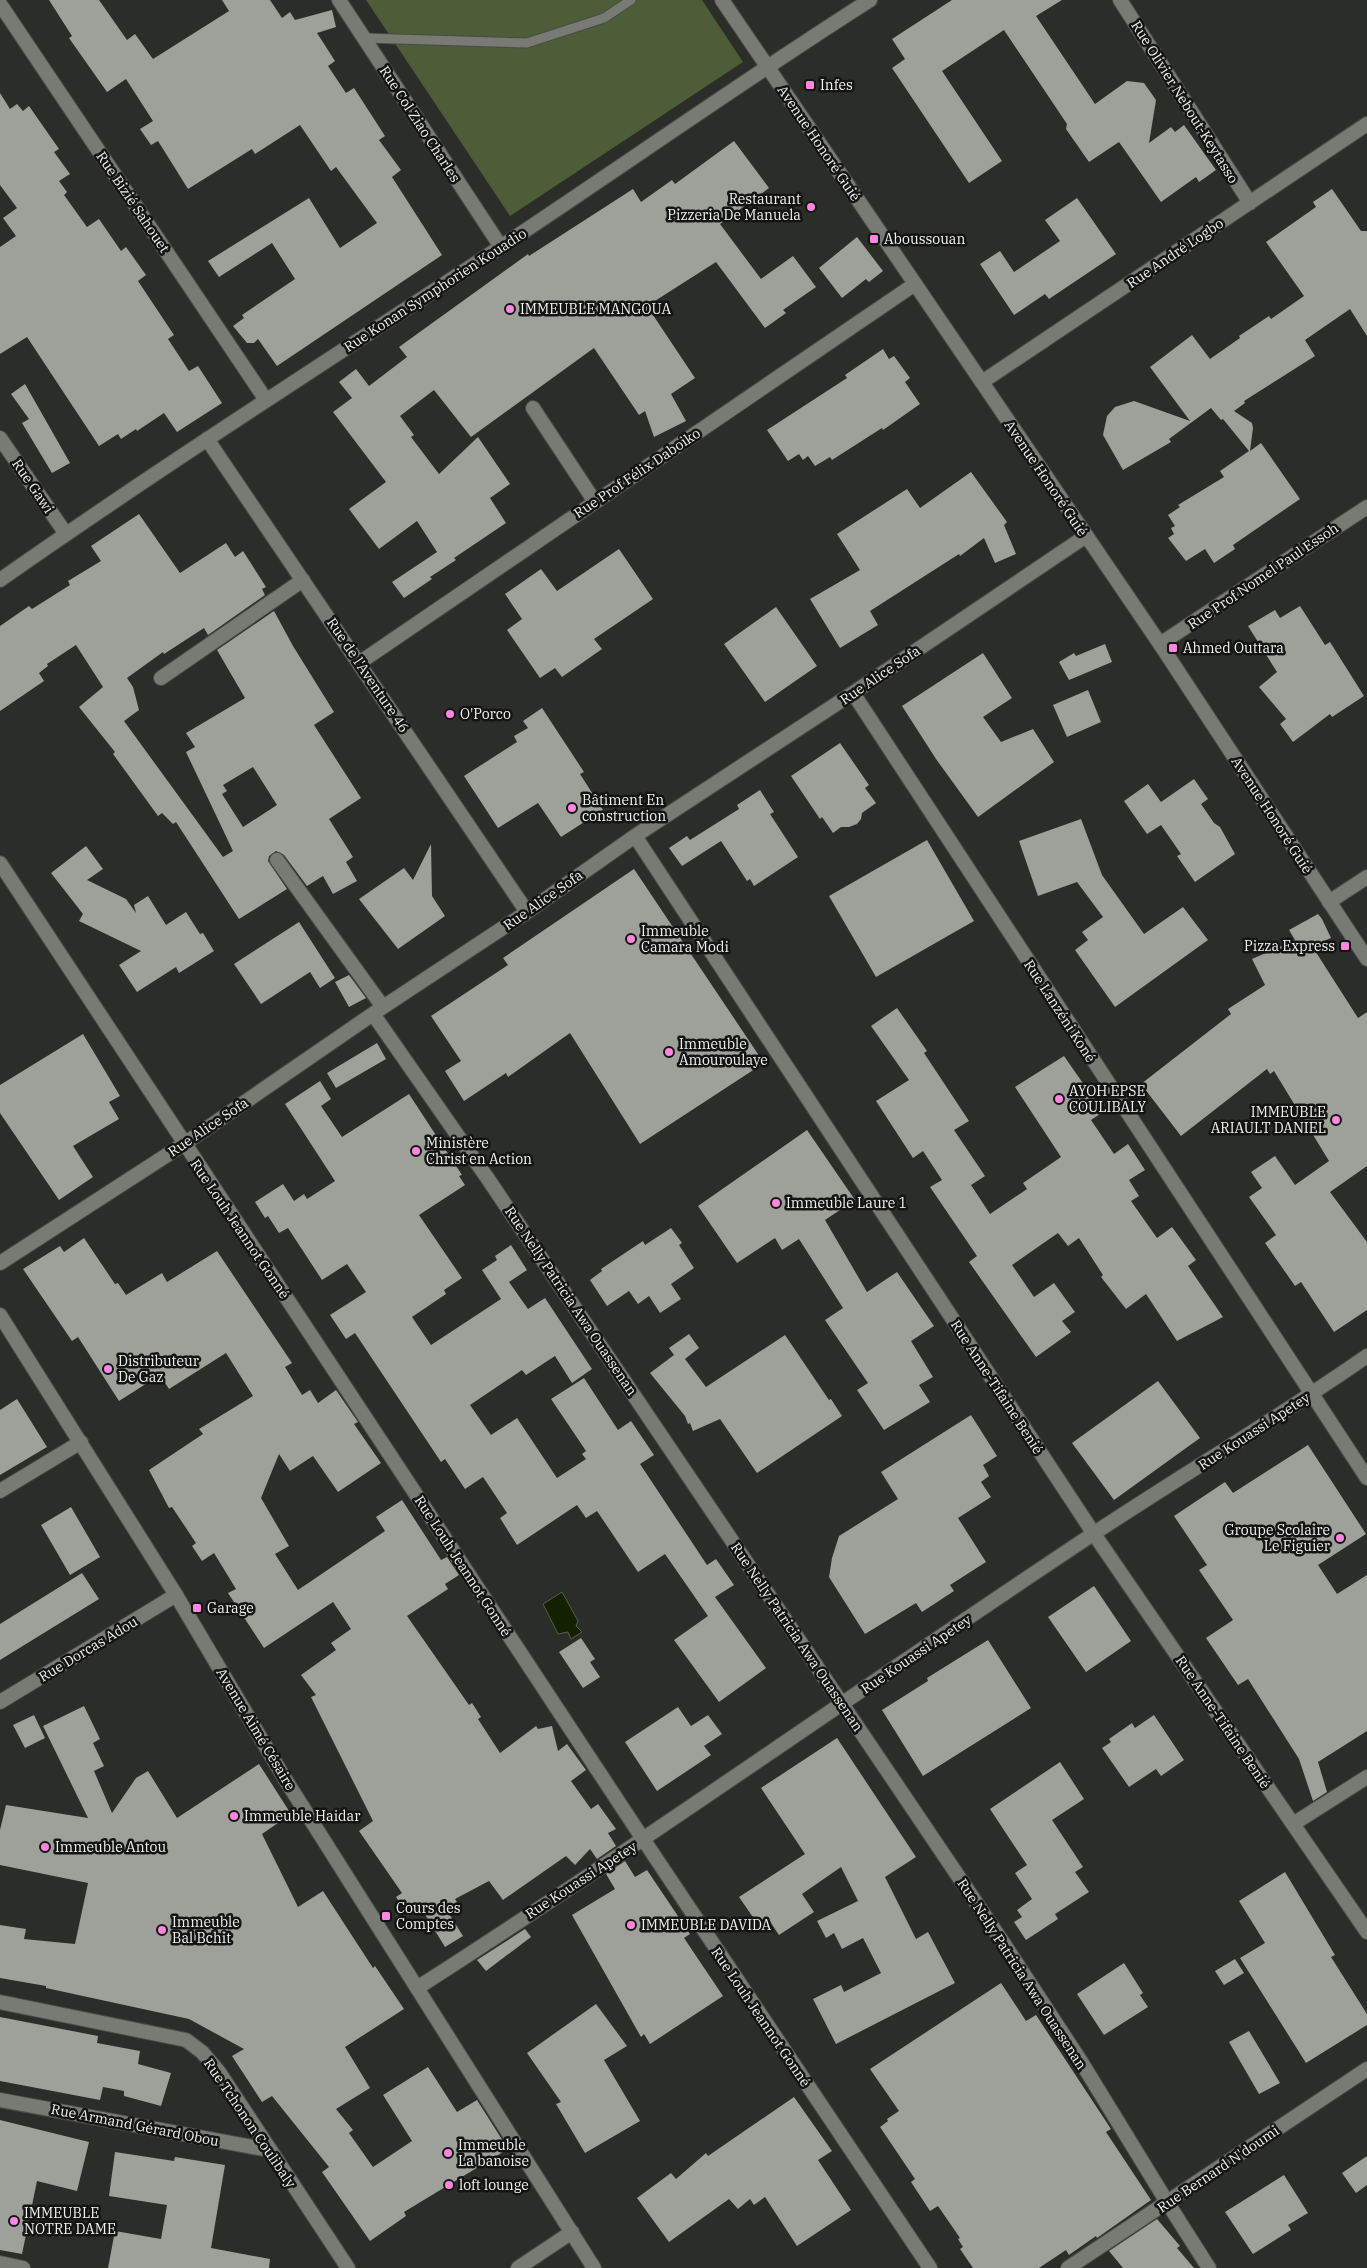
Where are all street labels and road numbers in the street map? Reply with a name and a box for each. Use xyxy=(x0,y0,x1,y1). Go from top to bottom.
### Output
street label: Rue Olivier Nebout-Keytasso xyxy=(1127,17,1243,187)
street label: Rue Col Ziao Charles xyxy=(376,62,464,186)
street label: Avenue Honoré Guié xyxy=(774,82,864,204)
street label: Rue Bizié Sahouet xyxy=(92,148,174,256)
street label: Rue André Logbo xyxy=(1123,214,1227,292)
street label: Rue Konan Symphorien Kouadio xyxy=(340,224,530,356)
street label: Avenue Honoré Guié xyxy=(1001,417,1091,539)
street label: Rue Prof Félix Daboiko xyxy=(570,424,704,522)
street label: Rue Gawi xyxy=(8,455,58,517)
street label: Rue Prof Nomel Paul Essoh xyxy=(1184,519,1342,633)
street label: Rue de l'Aventure 46 xyxy=(323,614,413,736)
street label: Rue Alice Sofa xyxy=(836,641,924,709)
street label: Avenue Honoré Guié xyxy=(1227,753,1317,877)
street label: Rue Alice Sofa xyxy=(500,866,587,934)
street label: Rue Lanzéni Koné xyxy=(1020,956,1100,1066)
street label: Rue Alice Sofa xyxy=(164,1093,252,1161)
street label: Rue Louh Jeannot Gonné xyxy=(187,1156,293,1302)
street label: Rue Nelly Patricia Awa Ouassenan xyxy=(501,1203,641,1399)
street label: Rue Anne-Tifaine Benié xyxy=(947,1316,1047,1458)
street label: Rue Kouassi Apetey xyxy=(1195,1388,1314,1474)
street label: Rue Louh Jeannot Gonné xyxy=(411,1492,515,1640)
street label: Rue Nelly Patricia Awa Ouassenan xyxy=(727,1539,867,1735)
street label: Rue Kouassi Apetey xyxy=(857,1610,975,1698)
street label: Rue Dorcas Adou xyxy=(35,1612,141,1686)
street label: Rue Anne-Tifaine Benié xyxy=(1172,1652,1274,1792)
street label: Avenue Aimé Césaire xyxy=(212,1665,300,1793)
street label: Rue Kouassi Apetey xyxy=(522,1837,641,1923)
street label: Rue Nelly Patricia Awa Ouassenan xyxy=(953,1875,1091,2073)
street label: Rue Louh Jeannot Gonné xyxy=(708,1944,814,2090)
street label: Rue Tchonon Coulibaly xyxy=(200,2055,300,2192)
street label: Rue Armand Gérard Obou xyxy=(49,2100,221,2150)
street label: Rue Bernard N'doumi xyxy=(1154,2121,1282,2217)

